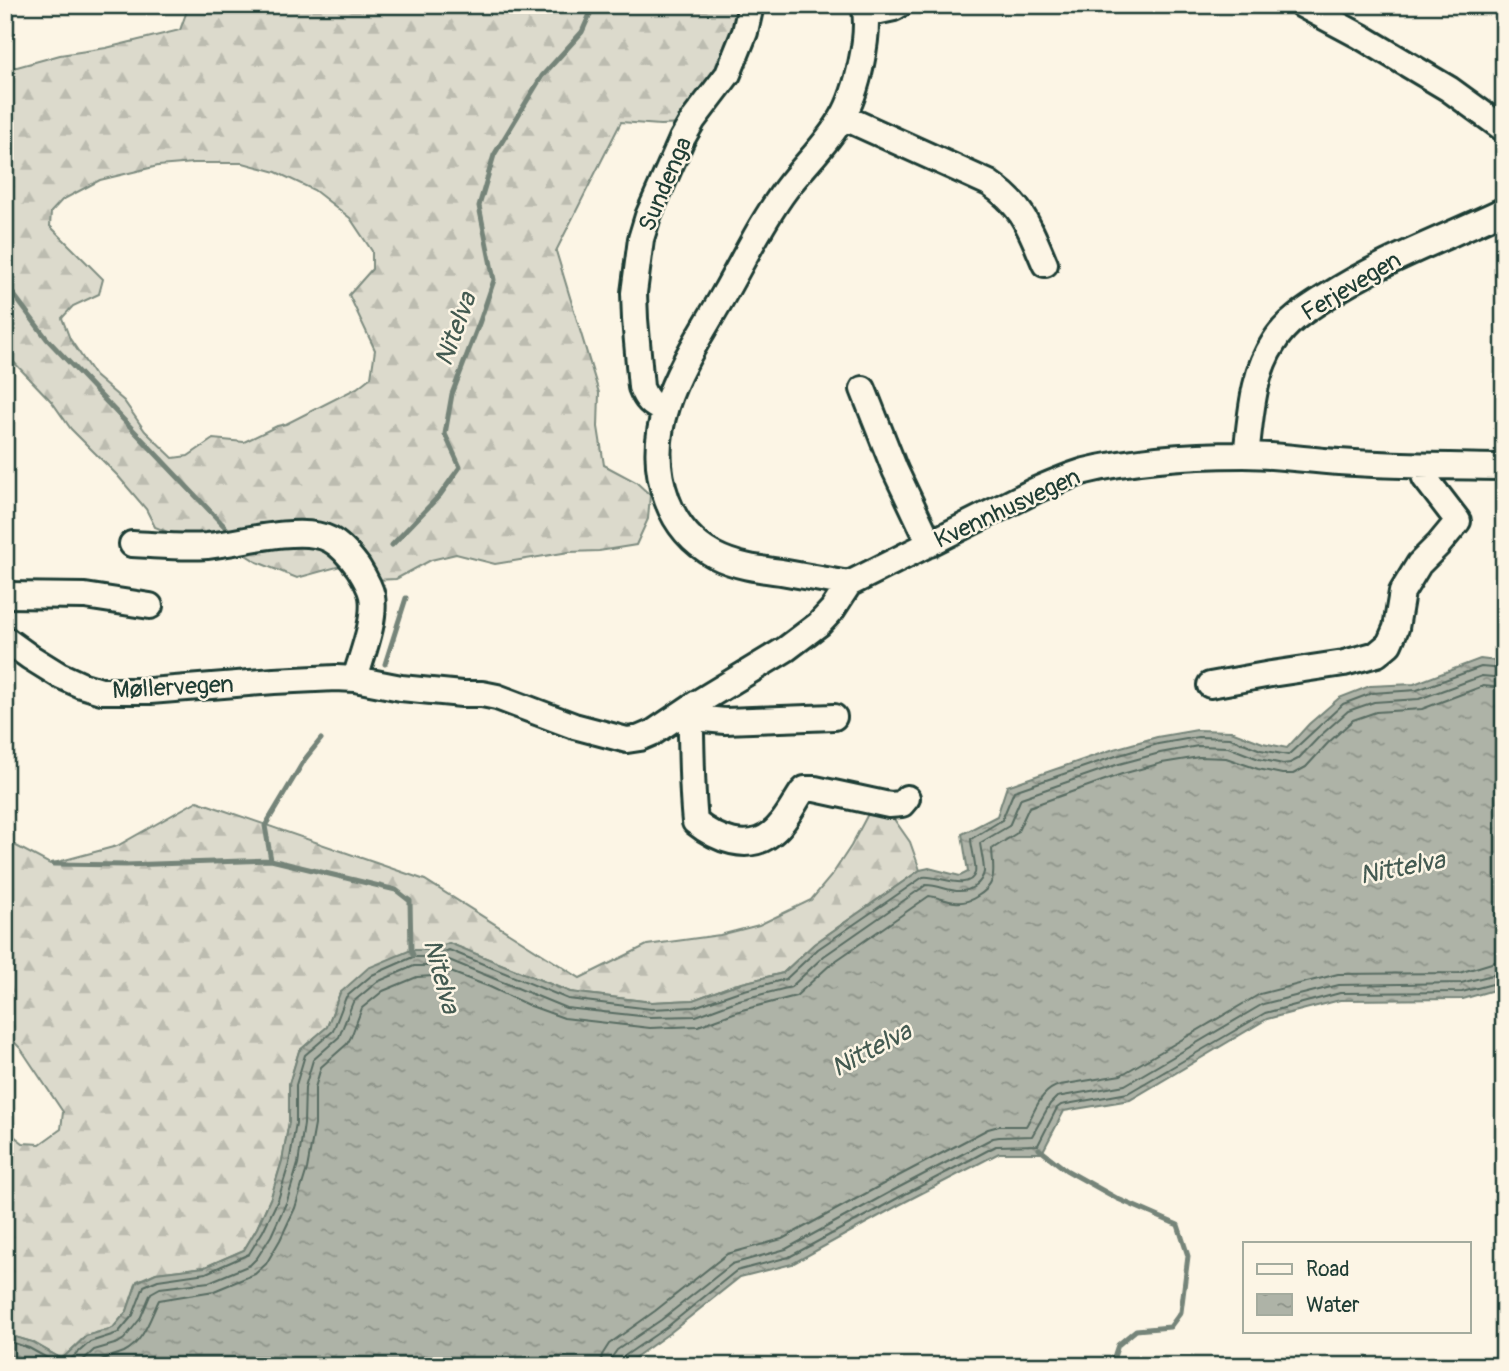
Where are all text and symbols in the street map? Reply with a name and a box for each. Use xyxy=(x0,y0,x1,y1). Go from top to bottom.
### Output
street label: Sundenga xyxy=(633,133,698,236)
street label: Ferjevegen xyxy=(1296,245,1406,327)
water label: Nitelva xyxy=(428,287,485,370)
street label: Kvennhusvegen xyxy=(930,462,1085,555)
street label: Møllervegen xyxy=(112,670,235,705)
water label: Nittelva xyxy=(1357,844,1449,892)
water label: Nitelva xyxy=(416,936,467,1019)
water label: Nittelva xyxy=(826,1015,919,1084)
legend xyxy=(1243,1242,1470,1332)
text: Road xyxy=(1306,1256,1350,1283)
text: Water xyxy=(1306,1292,1360,1319)

